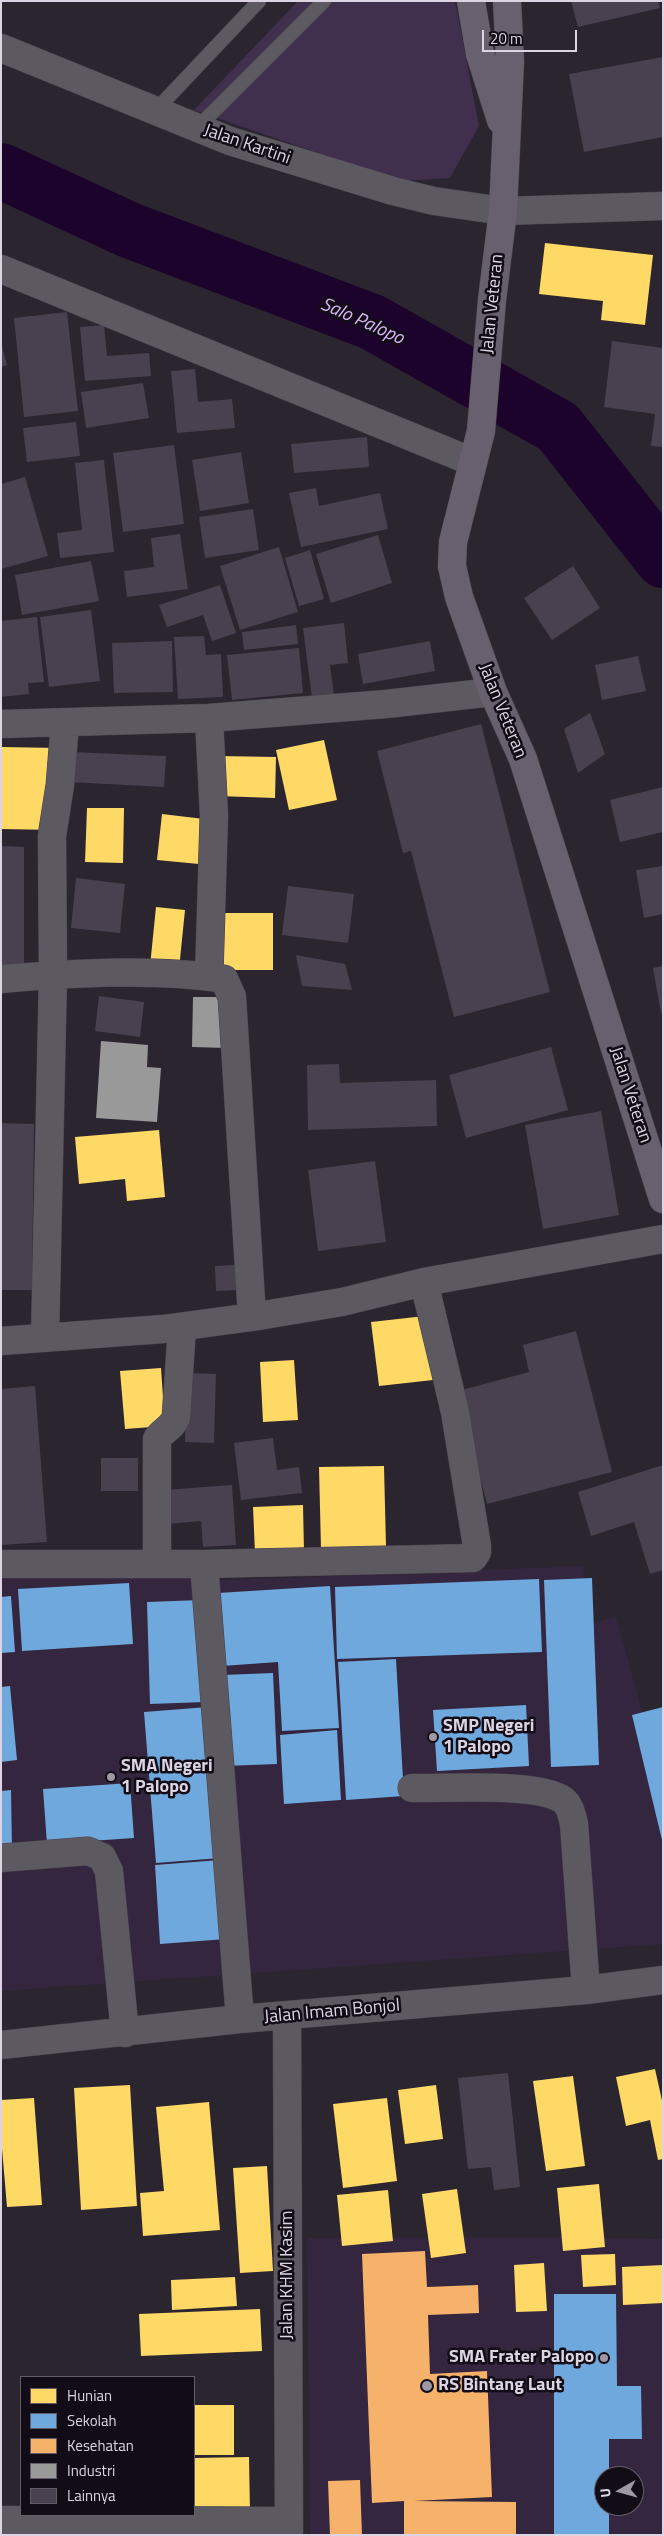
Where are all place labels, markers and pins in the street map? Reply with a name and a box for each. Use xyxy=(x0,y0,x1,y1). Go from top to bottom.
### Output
place label: SMP Negeri 1 Palopo xyxy=(443,1716,534,1758)
marker: SMP Negeri 1 Palopo xyxy=(427,1731,439,1743)
place label: SMA Negeri 1 Palopo xyxy=(121,1756,213,1798)
marker: SMA Negeri 1 Palopo xyxy=(105,1771,117,1783)
place label: SMA Frater Palopo xyxy=(449,2347,594,2369)
marker: SMA Frater Palopo xyxy=(598,2352,610,2364)
place label: RS Bintang Laut xyxy=(438,2375,562,2397)
marker: RS Bintang Laut xyxy=(420,2379,434,2393)

